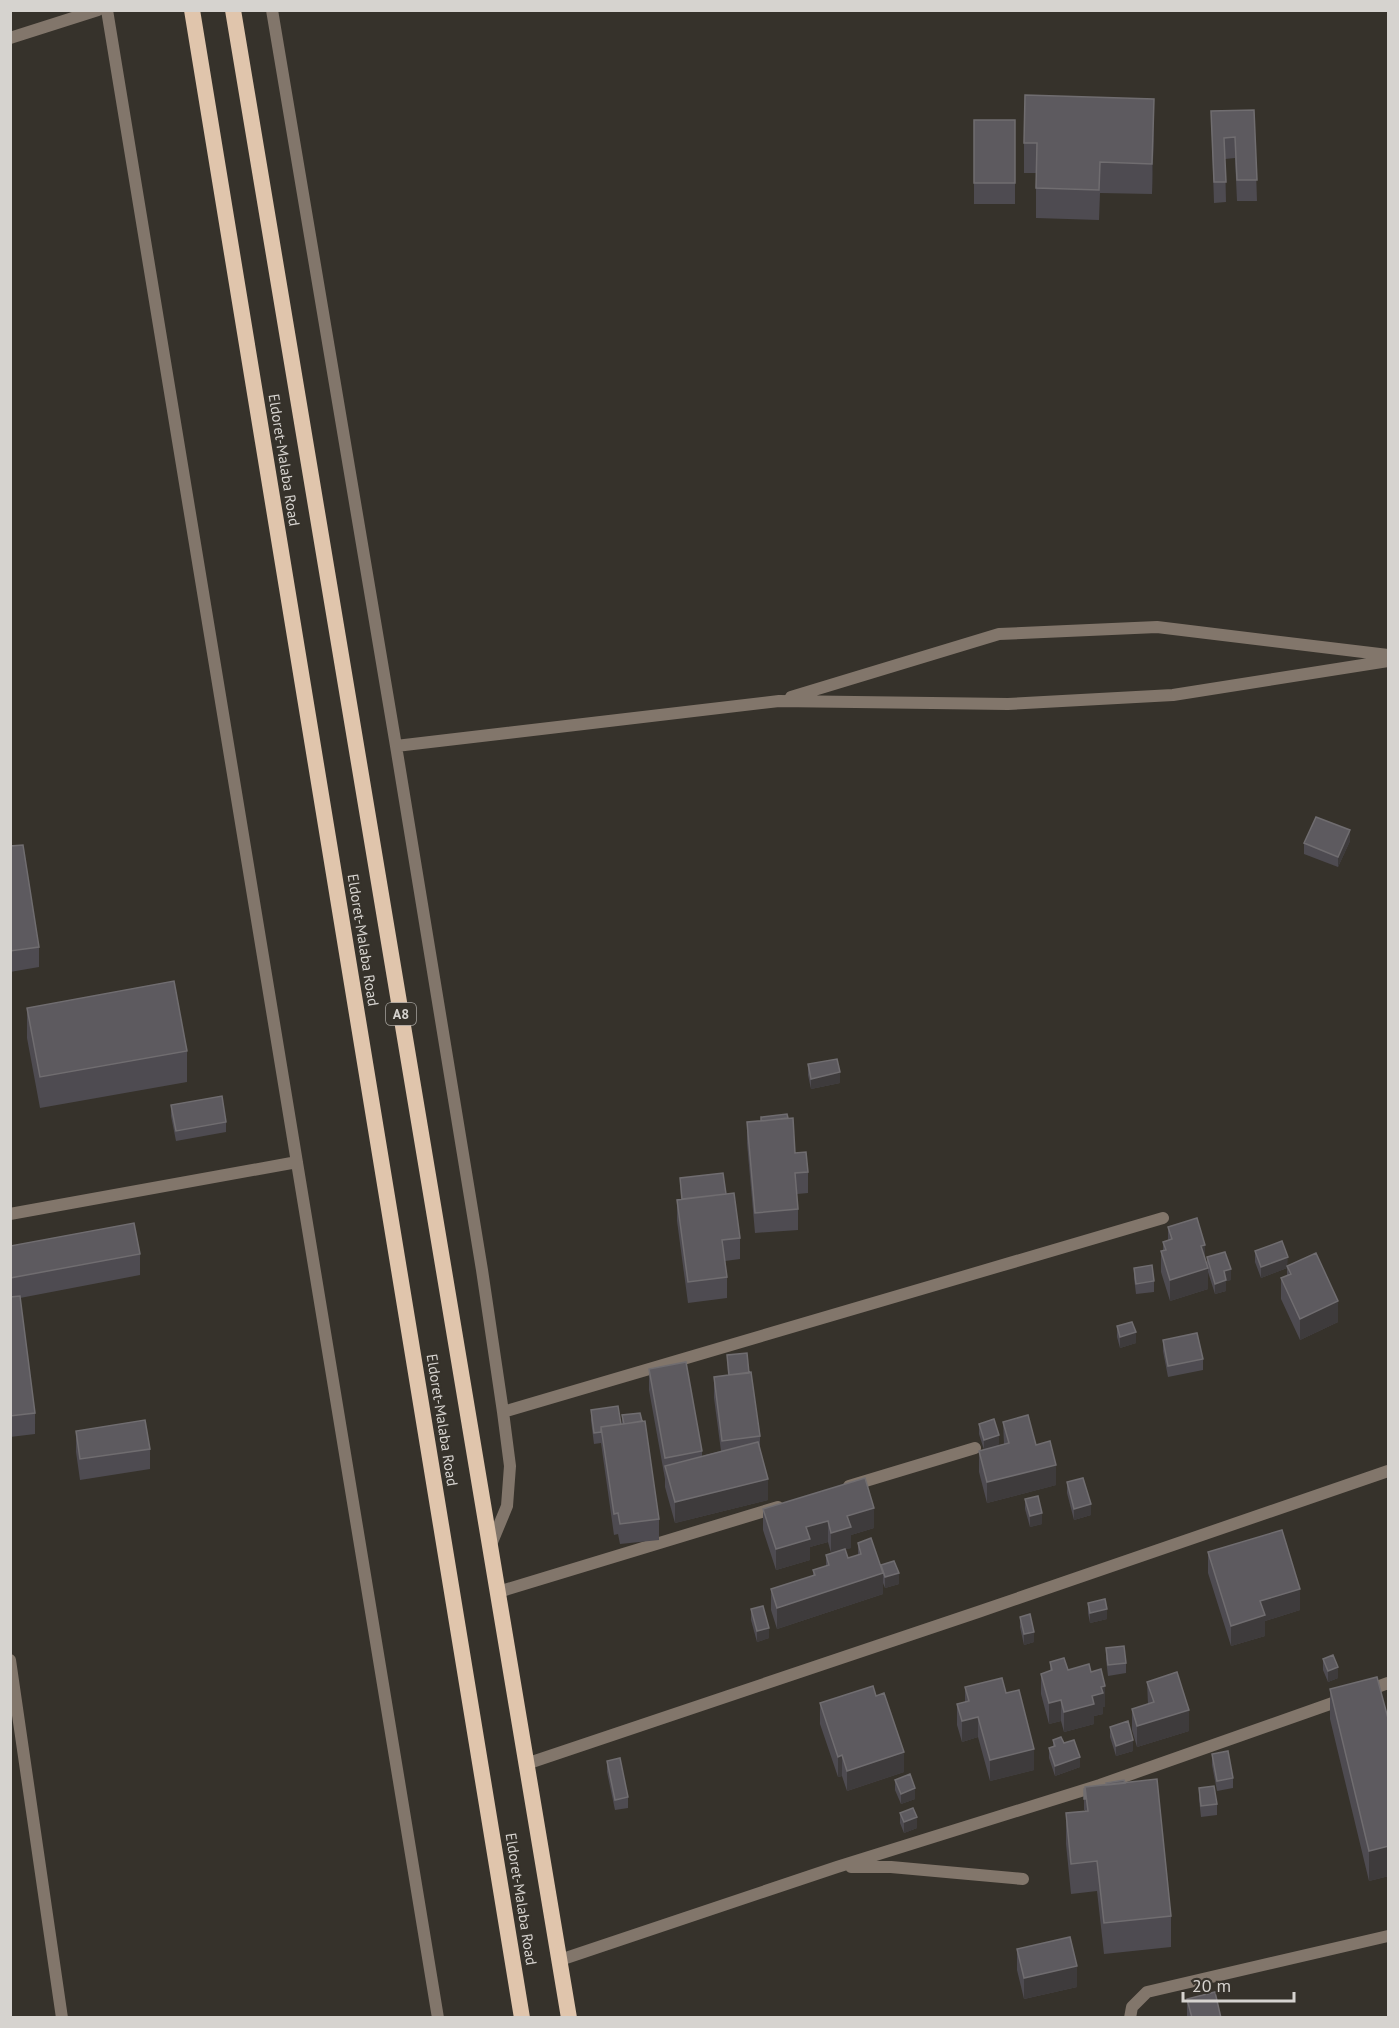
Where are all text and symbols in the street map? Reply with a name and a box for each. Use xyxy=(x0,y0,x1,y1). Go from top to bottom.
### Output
street label: Eldoret-Malaba Road xyxy=(265,392,304,527)
street label: Eldoret-Malaba Road xyxy=(344,872,383,1007)
road number: A8 xyxy=(386,1003,416,1025)
street label: Eldoret-Malaba Road xyxy=(423,1352,462,1487)
street label: Eldoret-Malaba Road xyxy=(502,1831,541,1966)
scale bar xyxy=(1183,1965,1294,2003)
text: 20 m xyxy=(1192,1974,1231,1997)

